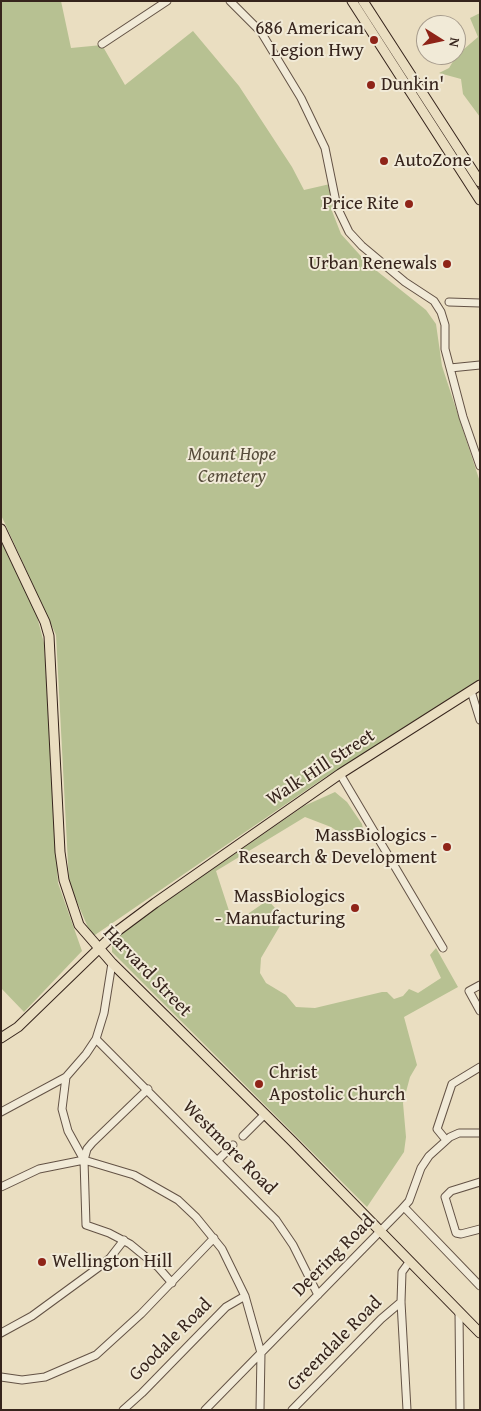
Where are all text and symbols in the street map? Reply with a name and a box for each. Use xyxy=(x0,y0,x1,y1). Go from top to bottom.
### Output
north arrow xyxy=(416,15,466,65)
place label: 686 American Legion Hwy xyxy=(255,18,364,62)
marker: 686 American Legion Hwy xyxy=(368,34,380,46)
text: N xyxy=(444,36,465,49)
place label: Dunkin' xyxy=(381,74,444,96)
marker: Dunkin' xyxy=(365,79,377,91)
place label: AutoZone xyxy=(394,150,472,172)
marker: AutoZone xyxy=(378,155,390,167)
place label: Price Rite xyxy=(322,193,399,215)
marker: Price Rite xyxy=(403,198,415,210)
place label: Urban Renewals xyxy=(308,253,437,275)
marker: Urban Renewals xyxy=(441,258,453,270)
park label: Mount Hope Cemetery xyxy=(188,444,276,488)
street label: Walk Hill Street xyxy=(263,725,379,811)
place label: MassBiologics - Research & Development xyxy=(239,825,437,869)
marker: MassBiologics - Research & Development xyxy=(441,841,453,853)
place label: MassBiologics - Manufacturing xyxy=(215,886,345,930)
marker: MassBiologics - Manufacturing xyxy=(349,902,361,914)
street label: Harvard Street xyxy=(98,922,196,1022)
place label: Christ Apostolic Church xyxy=(269,1062,405,1106)
marker: Christ Apostolic Church xyxy=(253,1078,265,1090)
street label: Westmore Road xyxy=(177,1096,281,1200)
street label: Deering Road xyxy=(288,1210,380,1302)
place label: Wellington Hill xyxy=(52,1251,172,1273)
marker: Wellington Hill xyxy=(36,1256,48,1268)
street label: Greendale Road xyxy=(283,1292,387,1396)
street label: Goodale Road xyxy=(125,1294,217,1386)

